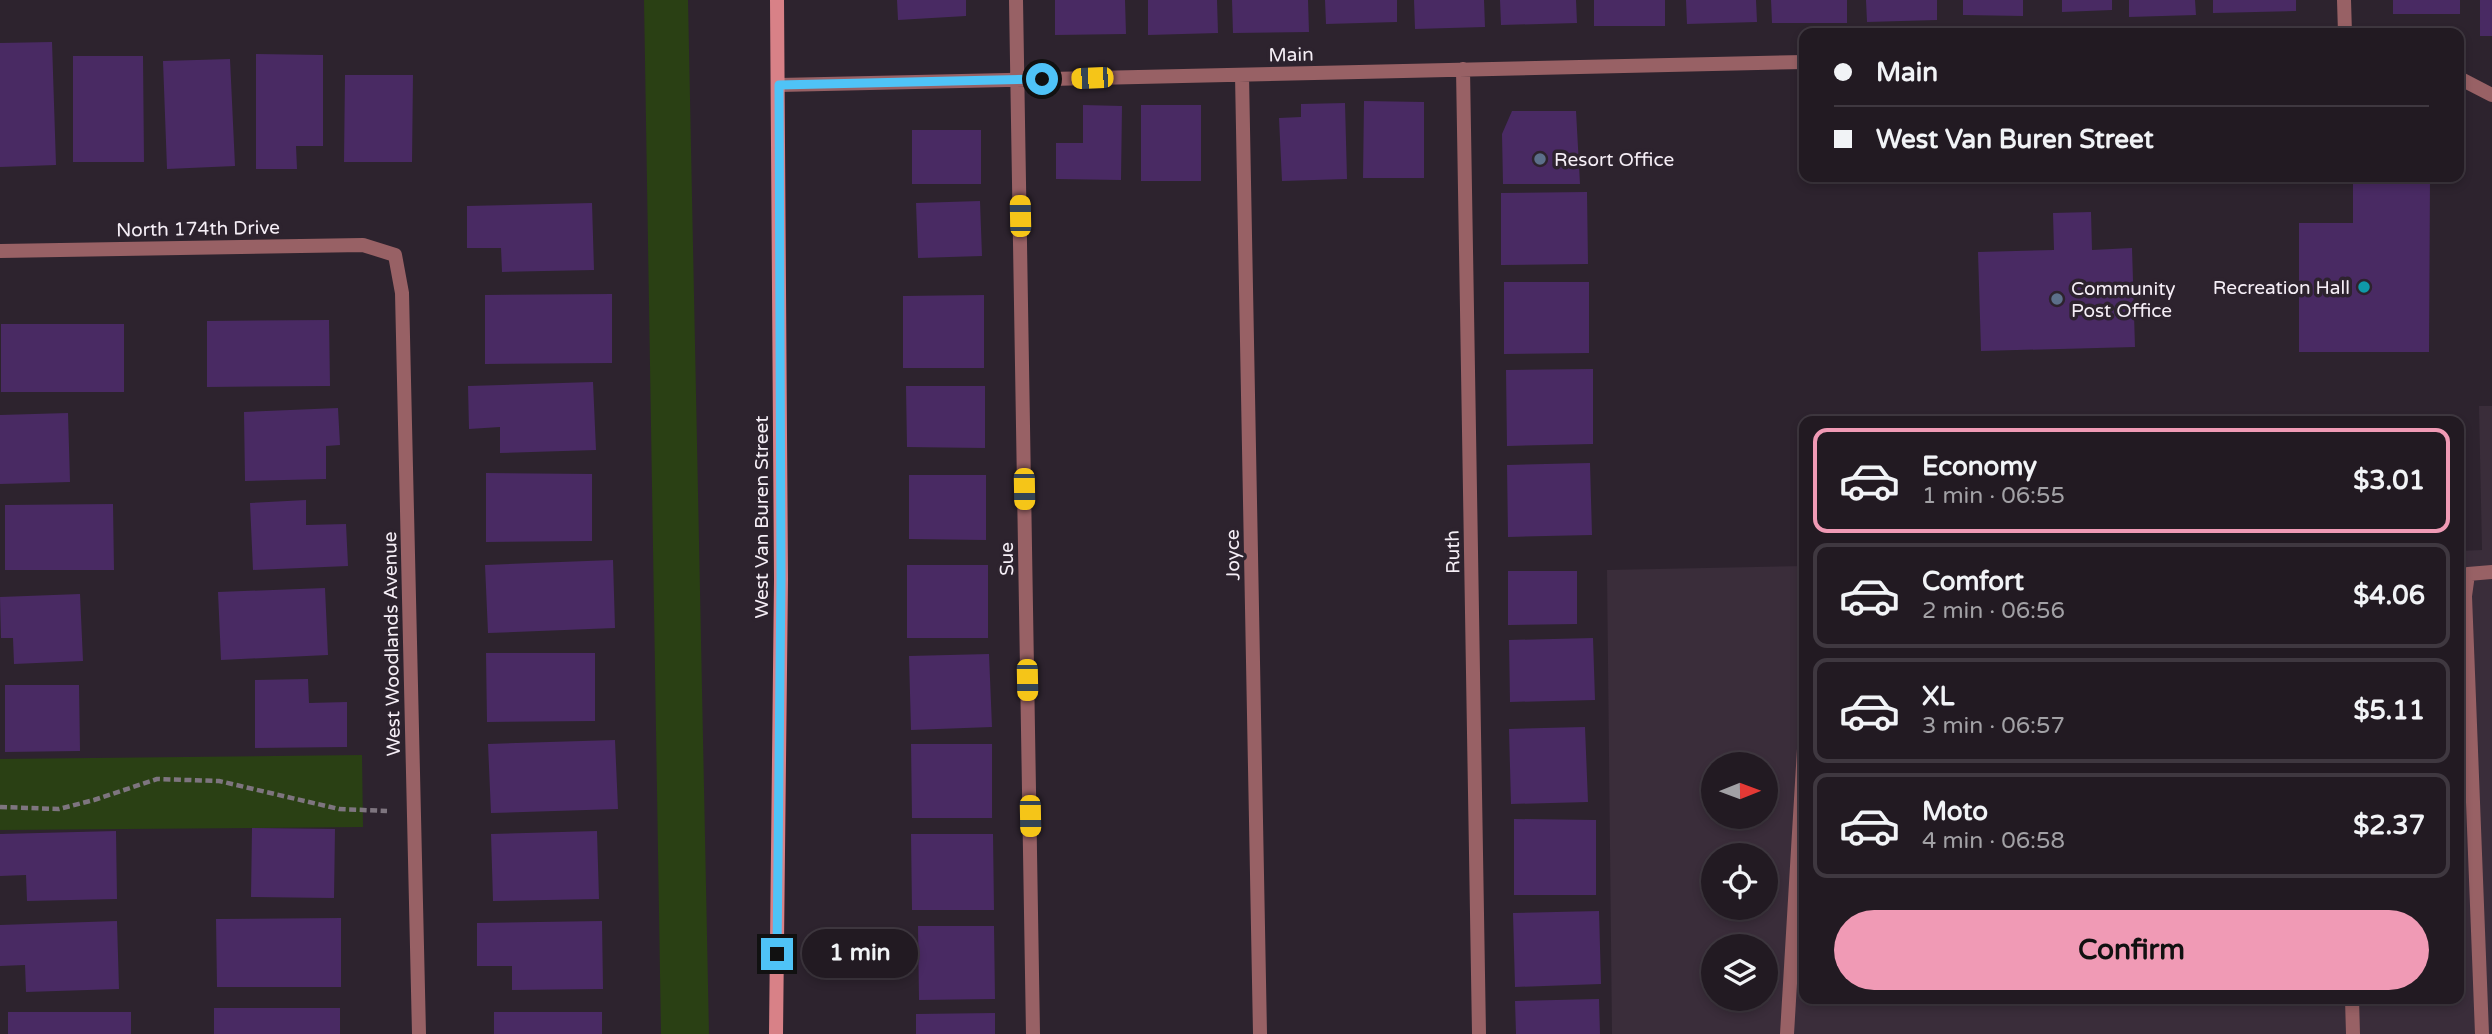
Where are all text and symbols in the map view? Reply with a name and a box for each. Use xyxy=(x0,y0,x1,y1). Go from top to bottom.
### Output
street label: Main xyxy=(1268,44,1314,66)
text: Main xyxy=(1876,57,1938,88)
route start xyxy=(1026,63,1058,95)
car xyxy=(1071,67,1114,89)
text: West Van Buren Street xyxy=(1876,124,2154,155)
place label: Resort Office xyxy=(1554,149,1674,171)
marker: Resort Office xyxy=(1532,151,1548,167)
car xyxy=(1010,195,1031,237)
street label: North 174th Drive xyxy=(116,217,280,241)
place label: Recreation Hall xyxy=(2213,277,2350,299)
place label: Community Post Office xyxy=(2071,278,2176,322)
marker: Recreation Hall xyxy=(2356,279,2372,295)
marker: Community Post Office xyxy=(2049,291,2065,307)
street label: West Van Buren Street xyxy=(751,416,773,618)
icon: car xyxy=(1838,449,1901,512)
text: Economy xyxy=(1922,451,2037,482)
text: $3.01 xyxy=(2353,465,2425,496)
car xyxy=(1014,468,1035,510)
text: 1 min · 06:55 xyxy=(1922,482,2065,510)
street label: Joyce xyxy=(1222,529,1244,581)
street label: Ruth xyxy=(1442,530,1464,574)
street label: West Woodlands Avenue xyxy=(379,531,405,757)
street label: Sue xyxy=(996,542,1018,576)
icon: car xyxy=(1838,564,1901,627)
text: Comfort xyxy=(1922,566,2024,597)
text: $4.06 xyxy=(2353,580,2425,611)
text: 2 min · 06:56 xyxy=(1922,597,2065,625)
car xyxy=(1017,659,1038,701)
icon: car xyxy=(1838,679,1901,742)
text: XL xyxy=(1922,681,1954,712)
text: $5.11 xyxy=(2353,695,2425,726)
text: 3 min · 06:57 xyxy=(1922,712,2065,740)
north arrow xyxy=(1701,752,1778,830)
map controls xyxy=(1701,752,1778,1011)
icon: car xyxy=(1838,794,1901,857)
car xyxy=(1020,795,1041,837)
text: Moto xyxy=(1922,796,1988,827)
text: $2.37 xyxy=(2353,810,2425,841)
text: 4 min · 06:58 xyxy=(1922,827,2065,855)
button: locate xyxy=(1701,843,1778,920)
button: Confirm xyxy=(1834,910,2429,990)
callout: 1 min xyxy=(802,930,917,978)
button: layers xyxy=(1701,934,1778,1011)
route end xyxy=(761,938,793,970)
text: 1 min xyxy=(829,939,891,967)

